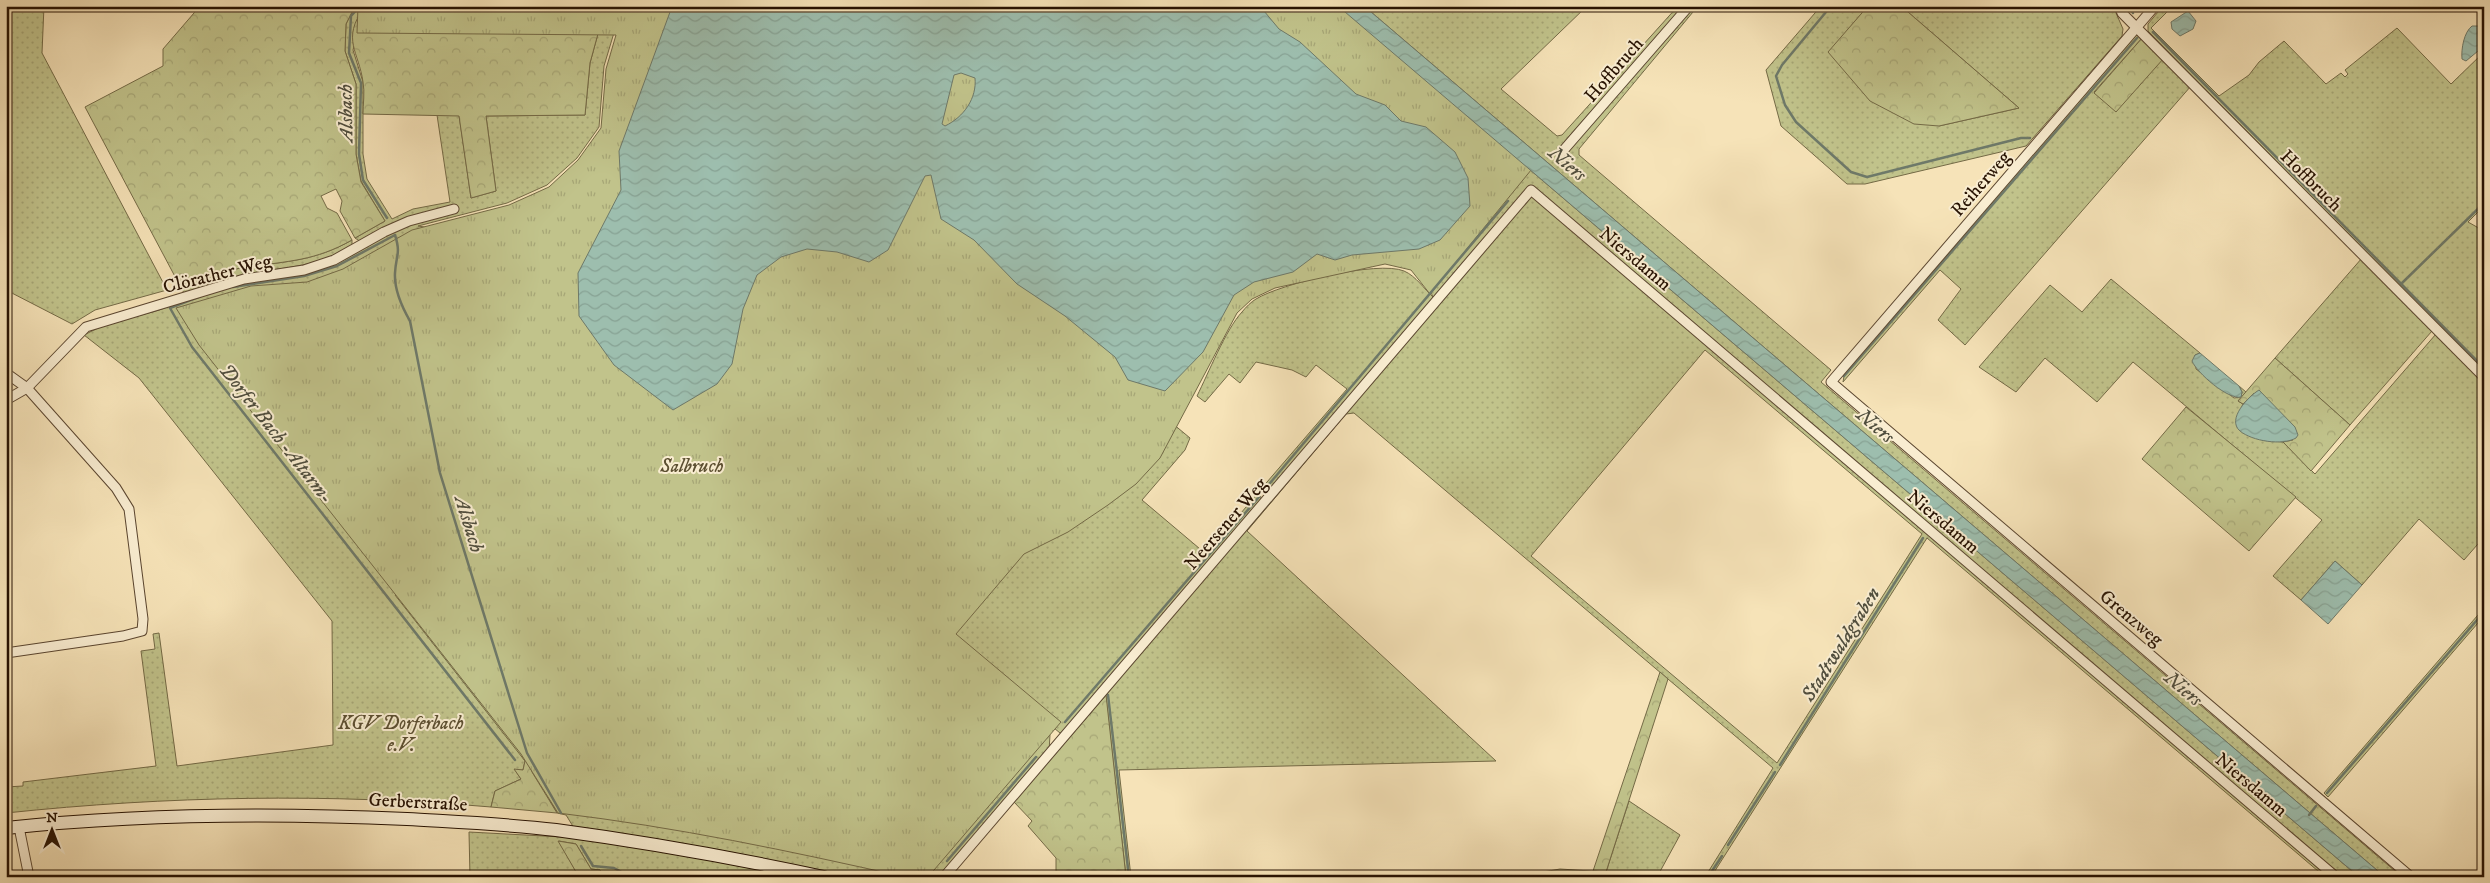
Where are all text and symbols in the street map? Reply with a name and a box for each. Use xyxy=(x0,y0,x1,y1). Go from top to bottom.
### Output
street label: Hoffbruch xyxy=(1580,33,1649,107)
water label: Alsbach xyxy=(333,84,360,144)
water label: Niers xyxy=(1542,140,1592,188)
street label: Hoffbruch xyxy=(2275,145,2347,217)
street label: Reiherweg xyxy=(1946,146,2016,222)
street label: Niersdamm xyxy=(1594,222,1676,296)
street label: Clörather Weg xyxy=(161,250,275,299)
water label: Dorfer Bach -Altarm- xyxy=(213,359,338,509)
water label: Niers xyxy=(1850,402,1900,450)
park label: Salbruch xyxy=(659,455,724,478)
street label: Neersener Weg xyxy=(1180,473,1273,575)
street label: Niersdamm xyxy=(1902,485,1984,559)
water label: Alsbach xyxy=(448,491,489,556)
water label: Stadtwaldgraben xyxy=(1796,583,1886,707)
street label: Grenzweg xyxy=(2095,585,2168,652)
water label: Niers xyxy=(2158,665,2208,713)
park label: KGV Dorferbach e.V. xyxy=(337,712,464,757)
street label: Niersdamm xyxy=(2210,748,2292,822)
street label: Gerberstraße xyxy=(368,788,468,817)
north arrow xyxy=(28,806,78,856)
text: N xyxy=(46,809,58,827)

